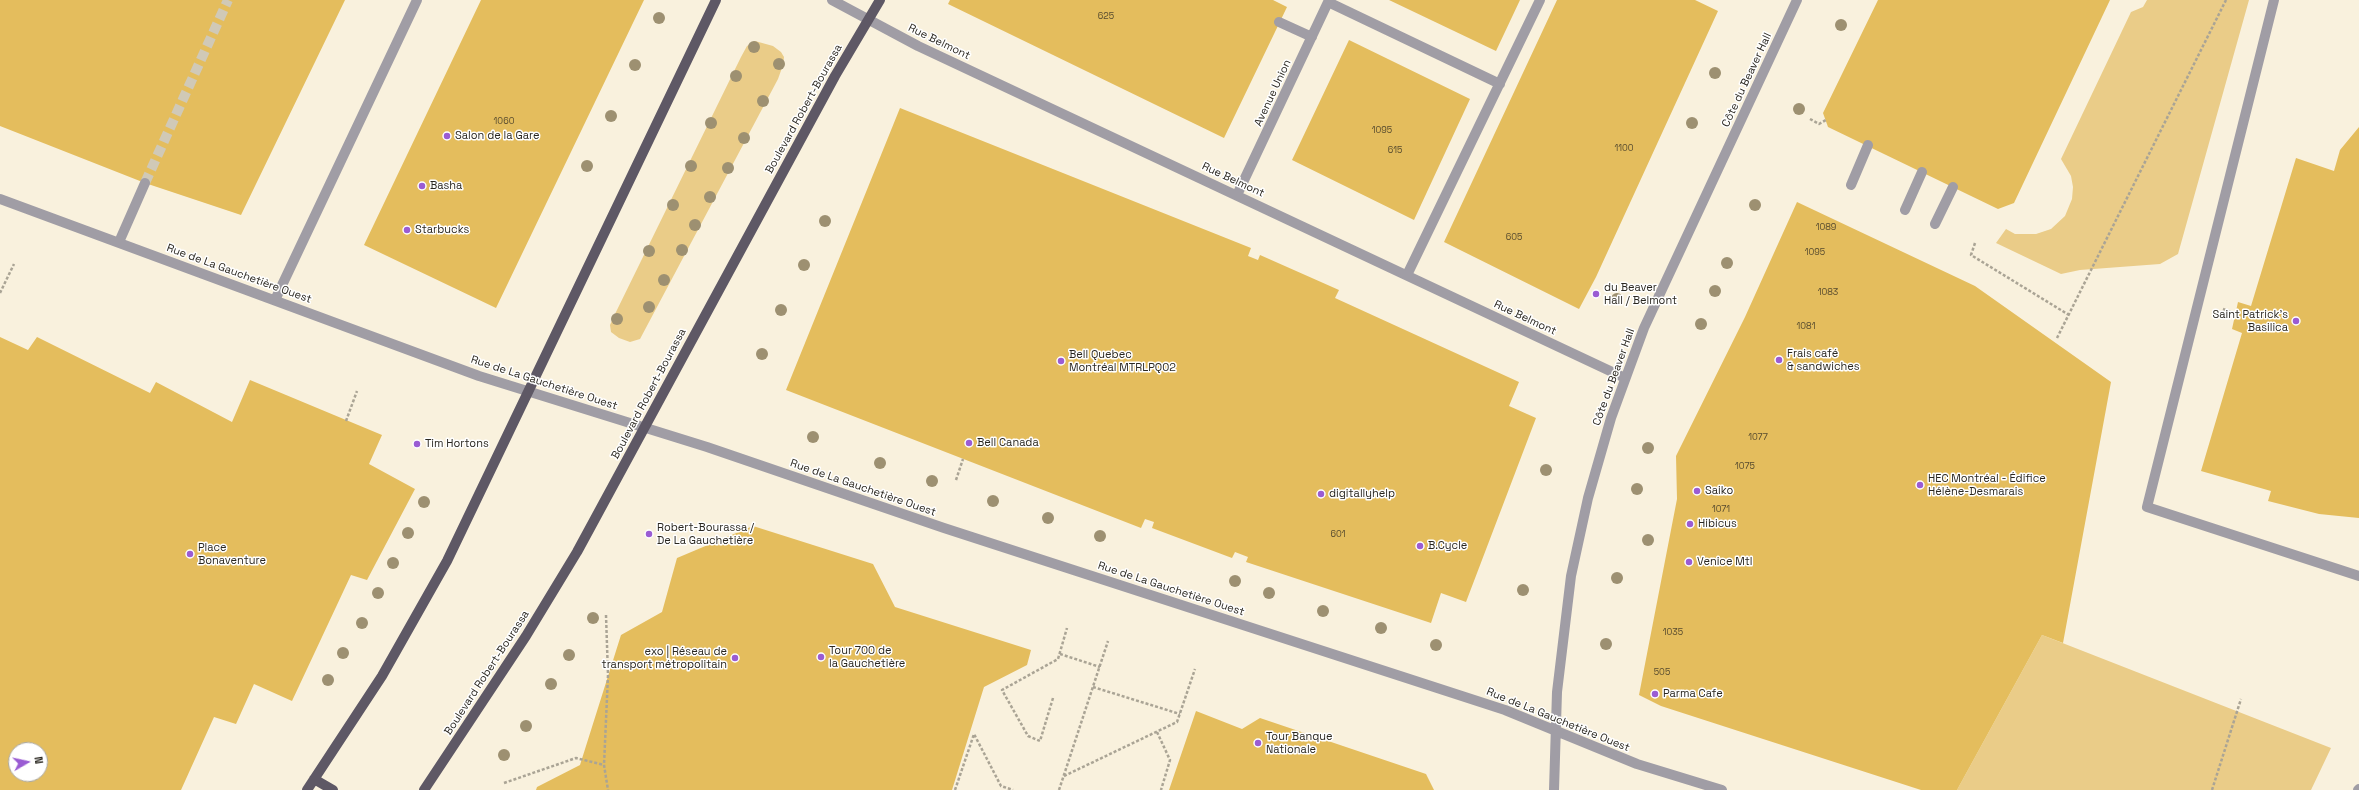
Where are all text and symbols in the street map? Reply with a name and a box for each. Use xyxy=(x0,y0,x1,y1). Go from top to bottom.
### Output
house number: 625 xyxy=(1098,12,1114,22)
street label: Rue Belmont xyxy=(906,21,972,63)
street label: Côte du Beaver Hall xyxy=(1719,31,1775,129)
street label: Boulevard Robert-Bourassa xyxy=(763,42,845,176)
street label: Avenue Union xyxy=(1252,58,1294,128)
house number: 1060 xyxy=(494,117,514,127)
house number: 1095 xyxy=(1372,126,1392,136)
place label: Salon de la Gare xyxy=(455,129,539,143)
marker: Salon de la Gare xyxy=(442,131,452,141)
house number: 1100 xyxy=(1614,144,1634,154)
house number: 615 xyxy=(1388,146,1402,156)
street label: Rue Belmont xyxy=(1200,160,1266,200)
place label: Basha xyxy=(430,179,462,193)
marker: Basha xyxy=(417,181,427,191)
place label: Starbucks xyxy=(415,223,469,237)
house number: 1089 xyxy=(1816,223,1836,233)
marker: Starbucks xyxy=(402,225,412,235)
house number: 605 xyxy=(1506,233,1522,243)
street label: Rue de La Gauchetière Ouest xyxy=(165,242,313,306)
house number: 1095 xyxy=(1805,248,1825,258)
place label: du Beaver Hall / Belmont xyxy=(1604,281,1677,307)
house number: 1083 xyxy=(1818,288,1838,298)
marker: du Beaver Hall / Belmont xyxy=(1591,289,1601,299)
street label: Rue Belmont xyxy=(1492,298,1558,338)
place label: Saint Patrick's Basilica xyxy=(2212,308,2288,334)
marker: Saint Patrick's Basilica xyxy=(2291,316,2301,326)
house number: 1081 xyxy=(1797,322,1815,332)
street label: Boulevard Robert-Bourassa xyxy=(609,326,689,462)
street label: Côte du Beaver Hall xyxy=(1590,327,1638,427)
place label: Frais café & sandwiches xyxy=(1787,347,1860,373)
place label: Bell Quebec Montréal MTRLPQ02 xyxy=(1069,348,1176,374)
street label: Rue de La Gauchetière Ouest xyxy=(469,353,619,413)
marker: Frais café & sandwiches xyxy=(1774,355,1784,365)
marker: Bell Quebec Montréal MTRLPQ02 xyxy=(1056,356,1066,366)
house number: 1077 xyxy=(1748,433,1768,443)
place label: Bell Canada xyxy=(977,436,1039,450)
place label: Tim Hortons xyxy=(425,437,489,451)
marker: Bell Canada xyxy=(964,438,974,448)
marker: Tim Hortons xyxy=(412,439,422,449)
street label: Rue de La Gauchetière Ouest xyxy=(788,457,938,519)
house number: 1075 xyxy=(1735,462,1755,472)
place label: HEC Montréal - Édifice Hélène-Desmarais xyxy=(1928,472,2046,498)
marker: HEC Montréal - Édifice Hélène-Desmarais xyxy=(1915,480,1925,490)
place label: Saiko xyxy=(1705,484,1733,498)
marker: Saiko xyxy=(1692,486,1702,496)
place label: digitallyhelp xyxy=(1329,487,1395,501)
marker: digitallyhelp xyxy=(1316,489,1326,499)
house number: 1071 xyxy=(1712,505,1730,515)
place label: Hibicus xyxy=(1698,517,1737,531)
marker: Hibicus xyxy=(1685,519,1695,529)
place label: Robert-Bourassa / De La Gauchetière xyxy=(657,521,754,547)
marker: Robert-Bourassa / De La Gauchetière xyxy=(644,529,654,539)
house number: 601 xyxy=(1330,530,1346,540)
place label: B.Cycle xyxy=(1428,539,1467,553)
place label: Place Bonaventure xyxy=(198,541,266,567)
marker: B.Cycle xyxy=(1415,541,1425,551)
marker: Place Bonaventure xyxy=(185,549,195,559)
place label: Venice Mtl xyxy=(1697,555,1753,569)
marker: Venice Mtl xyxy=(1684,557,1694,567)
street label: Rue de La Gauchetière Ouest xyxy=(1096,559,1246,619)
street label: Boulevard Robert-Bourassa xyxy=(442,608,532,738)
house number: 1035 xyxy=(1663,628,1683,638)
place label: Tour 700 de la Gauchetière xyxy=(829,644,905,670)
place label: exo | Réseau de transport métropolitain xyxy=(602,645,727,671)
marker: Tour 700 de la Gauchetière xyxy=(816,652,826,662)
marker: exo | Réseau de transport métropolitain xyxy=(730,653,740,663)
house number: 505 xyxy=(1654,668,1670,678)
street label: Rue de La Gauchetière Ouest xyxy=(1484,685,1632,755)
place label: Parma Cafe xyxy=(1663,687,1723,701)
marker: Parma Cafe xyxy=(1650,689,1660,699)
place label: Tour Banque Nationale xyxy=(1266,730,1333,756)
marker: Tour Banque Nationale xyxy=(1253,738,1263,748)
north arrow xyxy=(8,742,48,782)
text: N xyxy=(31,756,46,765)

